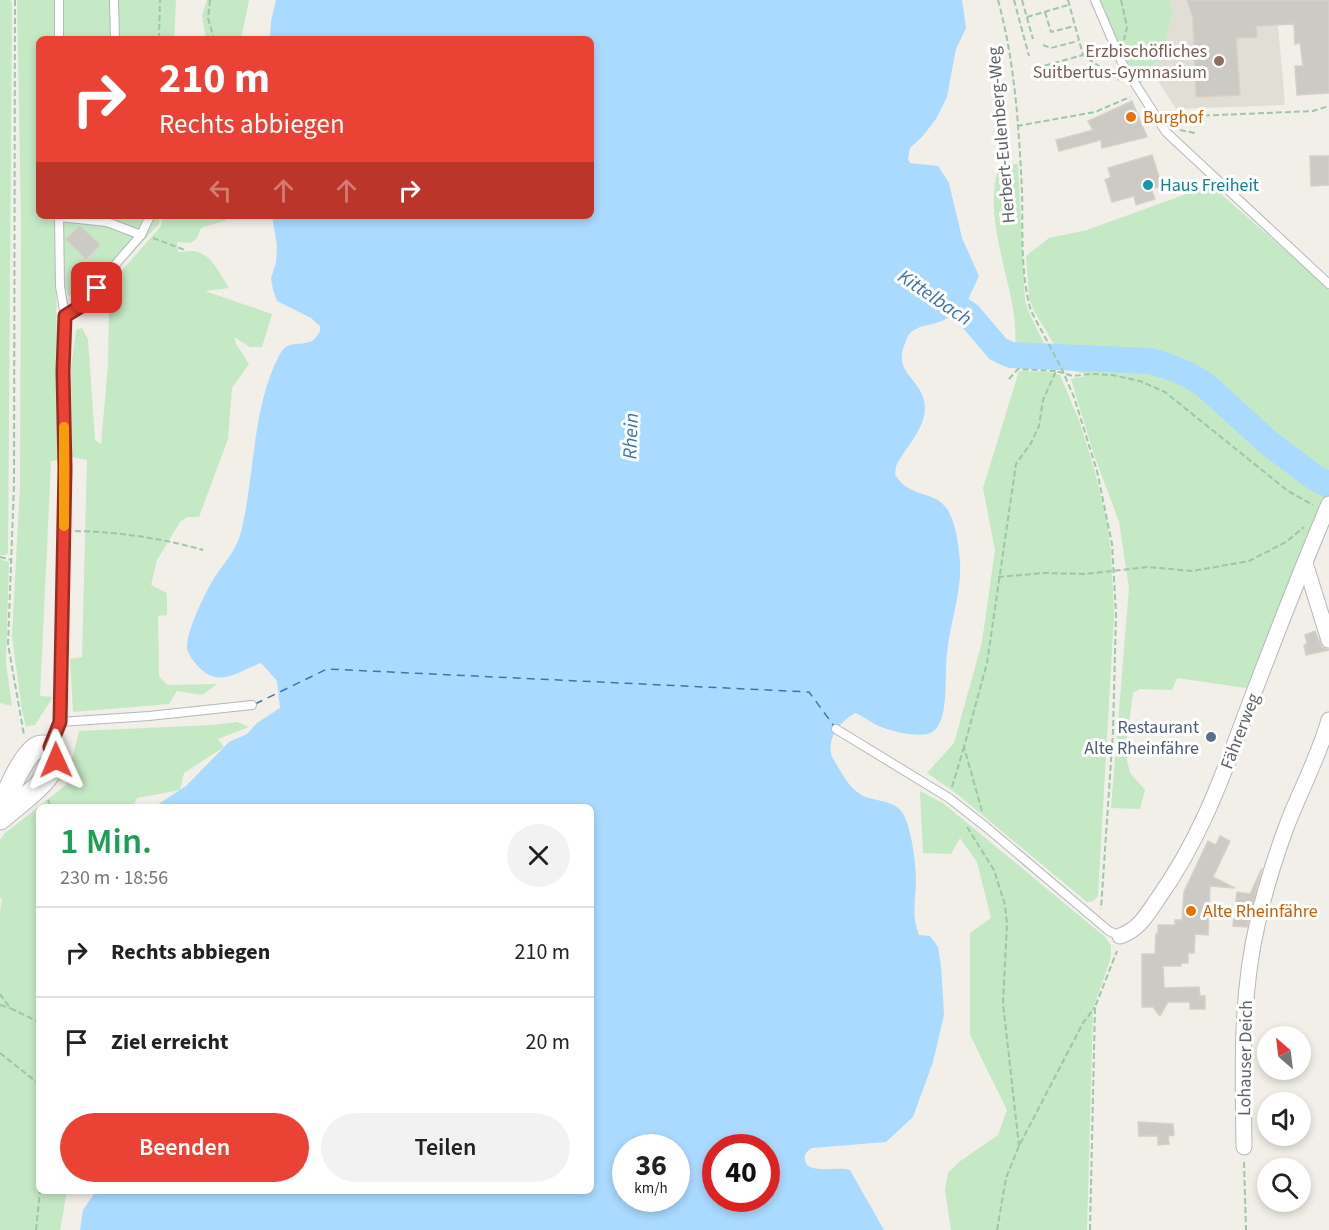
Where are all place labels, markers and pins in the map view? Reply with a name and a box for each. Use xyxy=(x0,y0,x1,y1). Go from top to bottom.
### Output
place label: Erzbischöfliches Suitbertus-Gymnasium xyxy=(1033,39,1207,85)
marker: Erzbischöfliches Suitbertus-Gymnasium xyxy=(1212,54,1226,68)
place label: Burghof xyxy=(1143,105,1204,130)
marker: Burghof xyxy=(1124,110,1138,124)
place label: Haus Freiheit xyxy=(1160,173,1259,198)
marker: Haus Freiheit xyxy=(1141,178,1155,192)
pin xyxy=(71,262,122,313)
place label: Restaurant Alte Rheinfähre xyxy=(1084,715,1199,761)
marker: Restaurant Alte Rheinfähre xyxy=(1204,730,1218,744)
place label: Alte Rheinfähre xyxy=(1203,899,1318,924)
marker: Alte Rheinfähre xyxy=(1184,904,1198,918)

